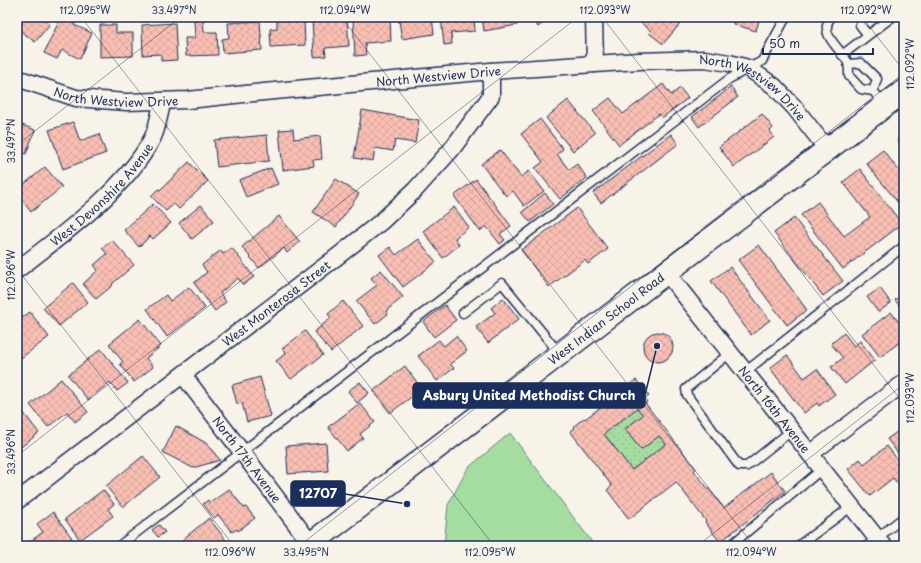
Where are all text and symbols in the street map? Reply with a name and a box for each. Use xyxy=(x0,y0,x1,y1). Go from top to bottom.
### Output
text: 112.095°W xyxy=(60,2,111,17)
text: 33.497°N xyxy=(151,2,197,17)
text: 112.094°W xyxy=(319,2,371,17)
text: 112.093°W xyxy=(580,2,631,17)
text: 112.092°W xyxy=(840,2,892,17)
scale bar xyxy=(763,30,873,56)
text: 50 m xyxy=(769,34,800,52)
text: 112.092°W xyxy=(902,38,917,90)
street label: North Westview Drive xyxy=(699,50,810,124)
street label: North Westview Drive xyxy=(375,61,501,91)
street label: North Westview Drive xyxy=(51,82,178,111)
text: 33.497°N xyxy=(3,118,18,164)
street label: West Devonshire Avenue xyxy=(46,139,157,250)
text: 112.096°W xyxy=(3,249,18,301)
street label: West Monterosa Street xyxy=(218,256,334,350)
street label: West Indian School Road xyxy=(544,268,668,369)
street label: North 16th Avenue xyxy=(735,362,815,457)
text: 112.093°W xyxy=(902,372,917,423)
callout: Asbury United Methodist Church xyxy=(413,383,645,408)
text: Asbury United Methodist Church xyxy=(423,385,635,404)
street label: North 17th Avenue xyxy=(209,412,286,507)
text: 33.496°N xyxy=(3,429,18,475)
callout: 12707 xyxy=(291,481,345,506)
text: 12707 xyxy=(299,483,338,502)
text: 112.096°W xyxy=(204,544,256,559)
text: 33.495°N xyxy=(283,544,329,559)
text: 112.095°W xyxy=(465,544,516,559)
text: 112.094°W xyxy=(725,544,777,559)

